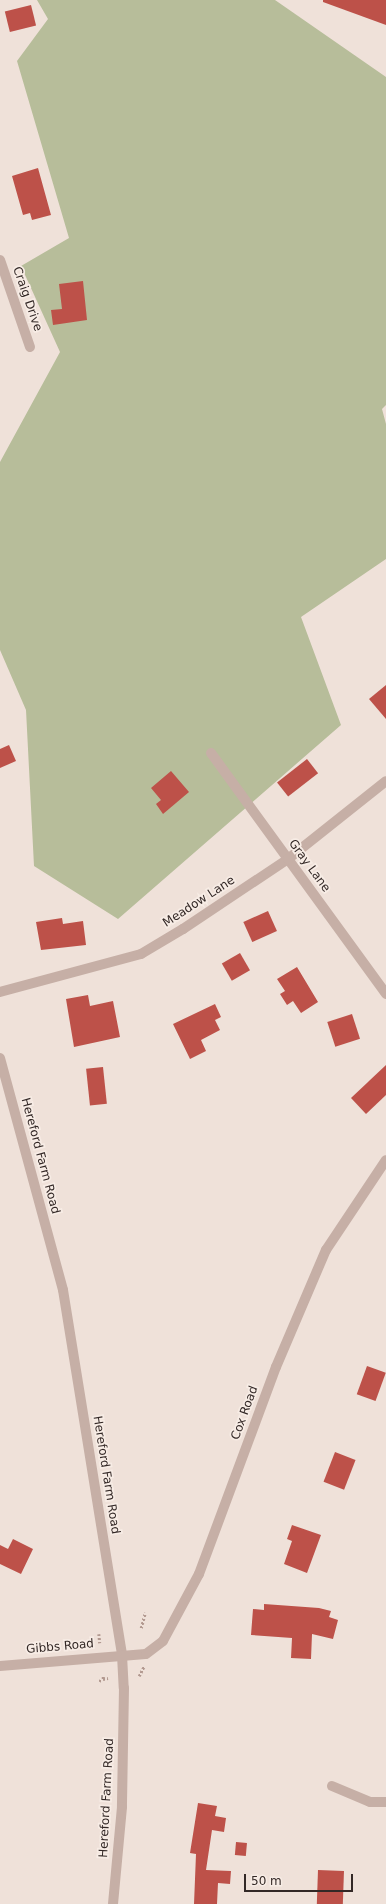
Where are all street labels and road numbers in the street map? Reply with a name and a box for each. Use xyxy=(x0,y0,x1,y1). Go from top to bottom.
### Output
street label: Craig Drive xyxy=(9,265,45,333)
street label: Gray Lane xyxy=(285,837,333,895)
street label: Meadow Lane xyxy=(160,873,238,931)
street label: Hereford Farm Road xyxy=(18,1096,62,1216)
street label: Cox Road xyxy=(229,1384,261,1442)
street label: Hereford Farm Road xyxy=(90,1415,122,1535)
street label: Gibbs Road xyxy=(25,1637,95,1657)
street label: Hereford Farm Road xyxy=(97,1738,117,1858)

